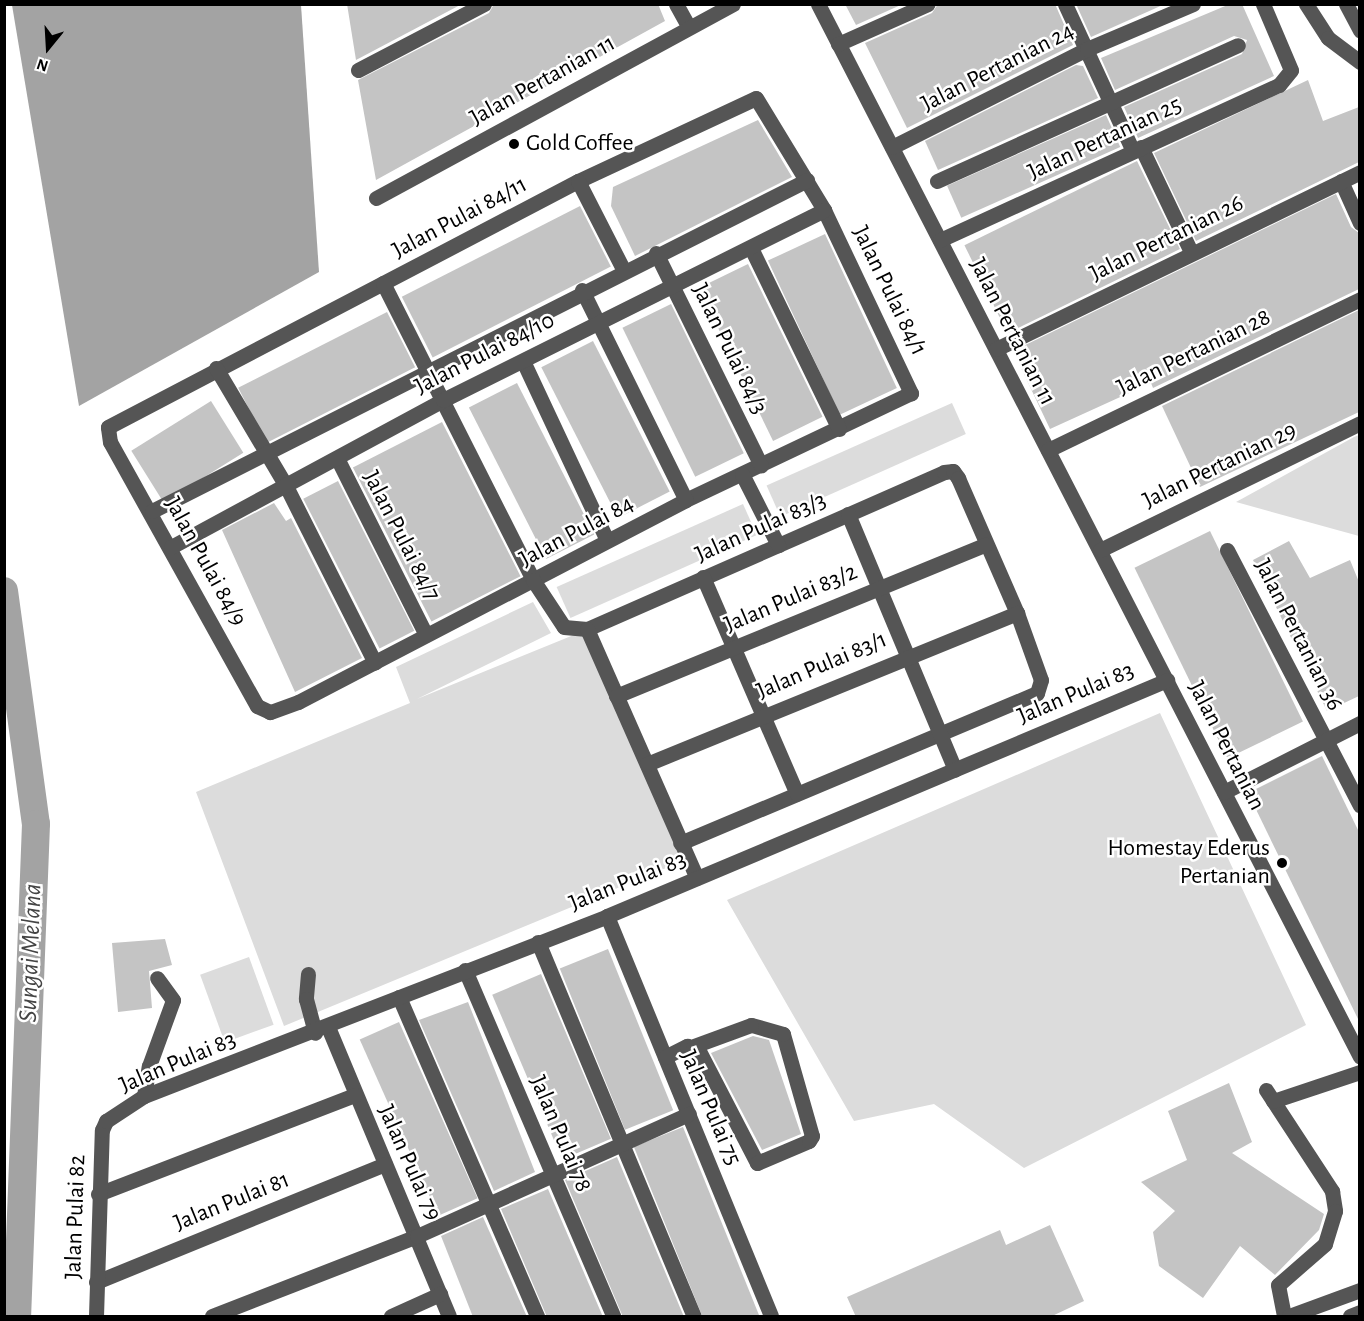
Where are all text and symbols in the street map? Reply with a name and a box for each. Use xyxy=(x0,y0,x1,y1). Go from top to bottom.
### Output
street label: Jalan Pertanian 24 xyxy=(917,17,1079,119)
north arrow xyxy=(18,18,78,78)
street label: Jalan Pertanian 11 xyxy=(465,29,621,133)
text: N xyxy=(35,56,50,74)
street label: Jalan Pertanian 25 xyxy=(1024,91,1186,187)
place label: Gold Coffee xyxy=(526,130,634,158)
marker: Gold Coffee xyxy=(507,137,521,151)
street label: Jalan Pulai 84/11 xyxy=(388,170,532,266)
street label: Jalan Pertanian 26 xyxy=(1085,189,1249,289)
street label: Jalan Pulai 84/1 xyxy=(845,222,933,360)
street label: Jalan Pertanian 11 xyxy=(962,253,1062,411)
street label: Jalan Pulai 84/3 xyxy=(685,279,773,419)
street label: Jalan Pertanian 28 xyxy=(1112,303,1276,403)
street label: Jalan Pulai 84/10 xyxy=(410,306,560,402)
street label: Jalan Pertanian 29 xyxy=(1138,416,1302,516)
street label: Jalan Pulai 84/7 xyxy=(356,466,446,606)
street label: Jalan Pulai 83/3 xyxy=(691,486,831,570)
street label: Jalan Pulai 84 xyxy=(515,490,639,574)
street label: Jalan Pulai 84/9 xyxy=(158,492,252,632)
street label: Jalan Pertanian 36 xyxy=(1247,554,1349,716)
street label: Jalan Pulai 83/2 xyxy=(720,558,862,640)
street label: Jalan Pulai 83/1 xyxy=(753,626,891,706)
street label: Jalan Pulai 83 xyxy=(1013,657,1139,731)
street label: Jalan Pertanian xyxy=(1181,676,1271,816)
place label: Homestay Ederus Pertanian xyxy=(1107,835,1270,891)
street label: Jalan Pulai 83 xyxy=(565,845,691,919)
marker: Homestay Ederus Pertanian xyxy=(1275,856,1289,870)
water label: Sungai Melana xyxy=(13,883,49,1023)
street label: Jalan Pulai 83 xyxy=(115,1026,241,1100)
street label: Jalan Pulai 75 xyxy=(673,1046,747,1170)
street label: Jalan Pulai 78 xyxy=(523,1071,597,1197)
street label: Jalan Pulai 79 xyxy=(371,1101,447,1225)
street label: Jalan Pulai 82 xyxy=(59,1154,93,1280)
street label: Jalan Pulai 81 xyxy=(170,1166,294,1238)

